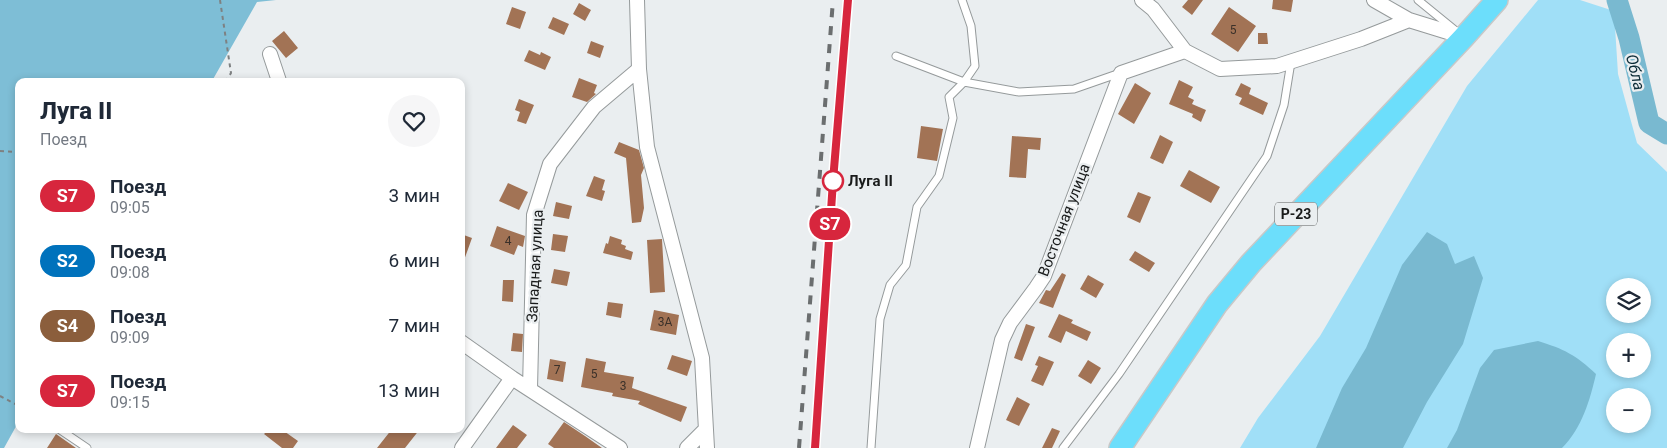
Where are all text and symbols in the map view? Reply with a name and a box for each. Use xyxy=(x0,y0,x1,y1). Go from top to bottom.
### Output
house number: 5 xyxy=(1230,23,1237,37)
water label: Обла xyxy=(1622,52,1649,92)
button: heart xyxy=(388,95,440,147)
text: Луга II xyxy=(40,97,112,125)
text: Поезд xyxy=(40,130,87,149)
street label: Восточная улица xyxy=(1034,161,1094,279)
marker: Луга II xyxy=(822,170,844,192)
place label: Луга II xyxy=(848,172,893,190)
text: Поезд xyxy=(110,175,166,198)
text: 3 мин xyxy=(389,184,440,207)
text: S7 xyxy=(57,185,78,206)
text: 09:05 xyxy=(110,198,150,217)
road number: Р-23 xyxy=(1275,202,1317,225)
line badge: S7 xyxy=(808,208,852,240)
street label: Западная улица xyxy=(523,209,547,323)
text: S7 xyxy=(819,213,841,234)
house number: 4 xyxy=(505,234,512,248)
text: Поезд xyxy=(110,240,166,263)
text: 6 мин xyxy=(389,249,440,272)
text: S2 xyxy=(57,250,78,271)
text: 09:08 xyxy=(110,263,150,282)
map controls xyxy=(1606,278,1651,433)
button: layers xyxy=(1606,278,1651,323)
text: Поезд xyxy=(110,305,166,328)
text: 7 мин xyxy=(389,314,440,337)
text: S4 xyxy=(57,315,78,336)
house number: 3А xyxy=(658,315,672,329)
text: 09:09 xyxy=(110,328,150,347)
button: + xyxy=(1606,333,1651,378)
house number: 7 xyxy=(554,363,561,377)
house number: 5 xyxy=(591,367,598,381)
text: Поезд xyxy=(110,370,166,393)
text: 13 мин xyxy=(378,379,440,402)
house number: 3 xyxy=(620,379,626,393)
text: S7 xyxy=(57,380,78,401)
button: − xyxy=(1606,388,1651,433)
text: 09:15 xyxy=(110,393,150,412)

